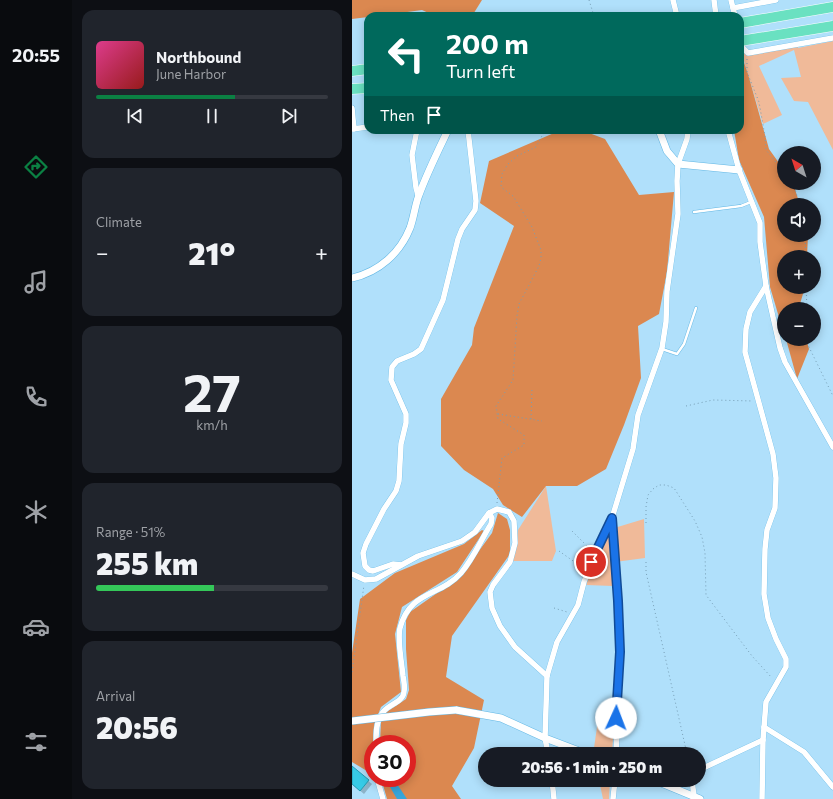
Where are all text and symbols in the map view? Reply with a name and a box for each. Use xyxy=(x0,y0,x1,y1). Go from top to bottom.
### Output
text: 200 m xyxy=(446,26,529,60)
icon: left xyxy=(380,28,432,80)
text: 20:55 xyxy=(12,44,60,66)
text: Northbound xyxy=(156,48,241,66)
text: Turn left xyxy=(446,60,515,82)
text: June Harbor xyxy=(156,66,226,82)
icon: arrive xyxy=(423,104,445,126)
icon: previous xyxy=(124,105,146,127)
icon: pause xyxy=(201,105,223,127)
icon: next xyxy=(278,105,300,127)
text: Then xyxy=(380,106,415,124)
north arrow xyxy=(777,146,821,190)
map controls xyxy=(777,146,821,346)
icon: directions xyxy=(22,153,50,181)
button: sound xyxy=(777,198,821,242)
text: Climate xyxy=(96,214,142,230)
text: 21° xyxy=(188,234,235,271)
text: − xyxy=(96,239,109,266)
text: + xyxy=(315,239,328,266)
button: + xyxy=(777,250,821,294)
icon: music xyxy=(22,268,50,296)
button: − xyxy=(777,302,821,346)
text: 27 xyxy=(183,359,241,423)
icon: phone xyxy=(22,383,50,411)
text: km/h xyxy=(196,417,228,433)
icon: climate xyxy=(22,498,50,526)
text: Range · 51% xyxy=(96,524,165,540)
text: 255 km xyxy=(96,544,198,581)
pin xyxy=(574,545,608,579)
icon: arrive xyxy=(580,551,602,573)
icon: car xyxy=(22,613,50,641)
text: Arrival xyxy=(96,688,135,704)
position arrow xyxy=(595,697,637,739)
text: 20:56 xyxy=(96,708,178,745)
icon: filters xyxy=(22,728,50,756)
speed limit sign: 30 xyxy=(364,735,416,787)
text: 20:56 · 1 min · 250 m xyxy=(522,758,662,776)

